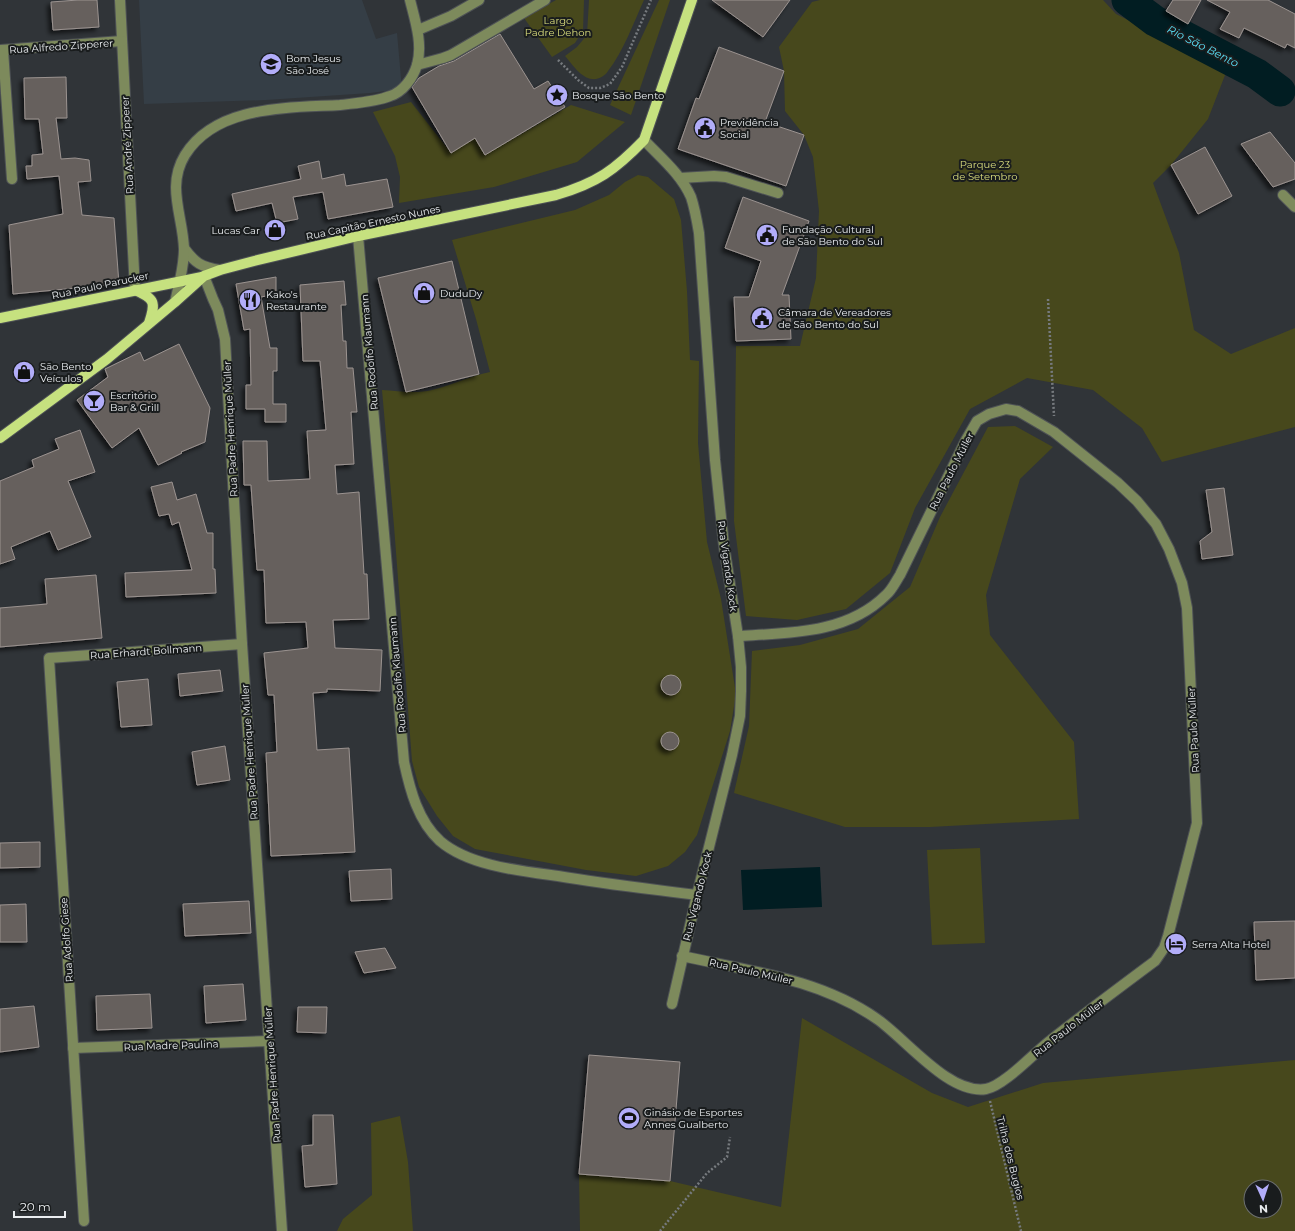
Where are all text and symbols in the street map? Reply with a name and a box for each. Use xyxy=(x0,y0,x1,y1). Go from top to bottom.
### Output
park label: Largo Padre Dehon xyxy=(525,14,591,39)
water label: Rio São Bento xyxy=(1165,22,1241,70)
street label: Rua Alfredo Zipperer xyxy=(9,36,113,57)
school or university icon: Bom Jesus São José xyxy=(258,51,284,77)
place label: Bom Jesus São José xyxy=(286,52,341,77)
place icon: Bosque São Bento xyxy=(544,82,570,108)
place label: Bosque São Bento xyxy=(572,89,664,102)
street label: Rua André Zipperer xyxy=(118,95,137,194)
public building icon: Previdência Social xyxy=(692,115,718,141)
place label: Previdência Social xyxy=(720,116,779,141)
park label: Parque 23 de Setembro xyxy=(952,158,1018,183)
street label: Rua Capitão Ernesto Nunes xyxy=(305,202,442,243)
shop icon: Lucas Car xyxy=(262,217,288,243)
public building icon: Fundação Cultural de São Bento do Sul xyxy=(754,222,780,248)
place label: Fundação Cultural de São Bento do Sul xyxy=(782,223,883,248)
place label: Lucas Car xyxy=(212,224,260,237)
street label: Rua Paulo Parucker xyxy=(50,269,150,302)
shop icon: DuduDy xyxy=(411,280,437,306)
restaurant icon: Kako's Restaurante xyxy=(237,287,263,313)
place label: DuduDy xyxy=(440,287,483,300)
place label: Kako's Restaurante xyxy=(266,288,327,313)
street label: Rua Rodolfo Klaumann xyxy=(358,293,381,410)
public building icon: Câmara de Vereadores de São Bento do Sul xyxy=(749,305,775,331)
place label: Câmara de Vereadores de São Bento do Sul xyxy=(778,306,891,331)
shop icon: São Bento Veículos xyxy=(11,359,37,385)
place label: São Bento Veículos xyxy=(40,360,91,385)
street label: Rua Padre Henrique Müller xyxy=(220,361,241,497)
bar icon: Escritório Bar & Grill xyxy=(81,388,107,414)
place label: Escritório Bar & Grill xyxy=(110,389,159,414)
street label: Rua Paulo Müller xyxy=(926,430,977,512)
street label: Rua Vigando Kock xyxy=(715,520,740,612)
street label: Rua Rodolfo Klaumann xyxy=(386,616,409,733)
street label: Rua Erhardt Bollmann xyxy=(90,641,202,662)
street label: Rua Padre Henrique Müller xyxy=(238,684,261,820)
street label: Rua Paulo Müller xyxy=(1185,687,1202,773)
street label: Rua Vigando Kock xyxy=(680,850,715,942)
street label: Rua Adolfo Giese xyxy=(57,897,76,983)
hotel icon: Serra Alta Hotel xyxy=(1163,931,1189,957)
place label: Serra Alta Hotel xyxy=(1192,938,1269,951)
street label: Rua Paulo Müller xyxy=(708,956,794,987)
street label: Rua Paulo Müller xyxy=(1031,997,1106,1060)
street label: Rua Padre Henrique Müller xyxy=(261,1007,284,1143)
street label: Rua Madre Paulina xyxy=(123,1037,219,1054)
sports icon: Ginásio de Esportes Annes Gualberto xyxy=(616,1105,642,1131)
place label: Ginásio de Esportes Annes Gualberto xyxy=(644,1106,743,1131)
street label: Trilha dos Bugios xyxy=(994,1115,1027,1201)
north arrow xyxy=(1243,1179,1283,1219)
scale bar xyxy=(14,1193,65,1219)
text: 20 m xyxy=(20,1199,51,1214)
text: N xyxy=(1259,1202,1268,1216)

